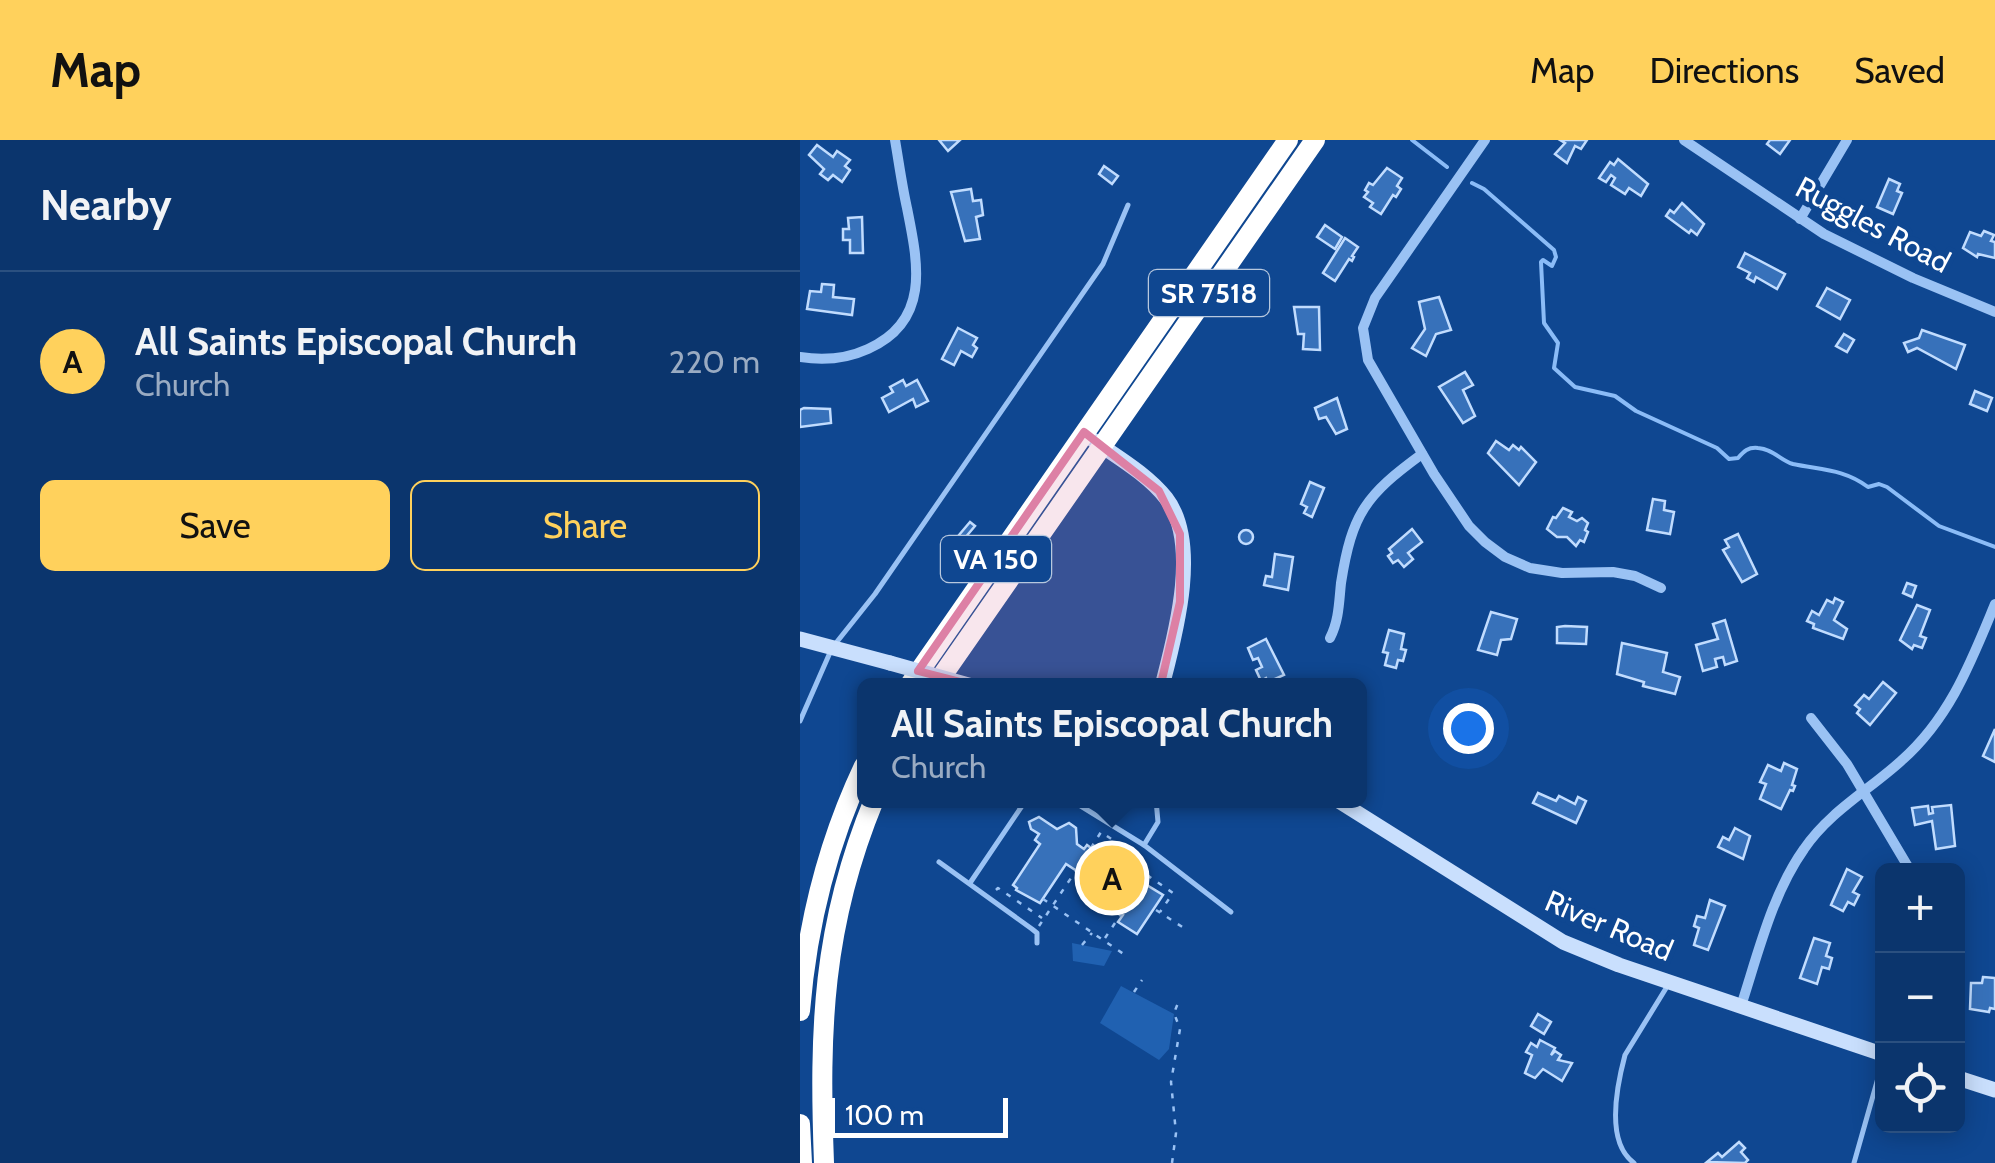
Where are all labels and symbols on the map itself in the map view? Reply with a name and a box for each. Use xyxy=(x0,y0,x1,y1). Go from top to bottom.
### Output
street label: Ruggles Road xyxy=(1790,168,1957,281)
road number: SR 7518 xyxy=(1149,270,1269,316)
road number: VA 150 xyxy=(941,536,1051,582)
your location xyxy=(1443,703,1494,754)
pin: A xyxy=(1080,840,1144,916)
street label: River Road xyxy=(1540,882,1679,969)
scale bar xyxy=(830,1093,1008,1138)

